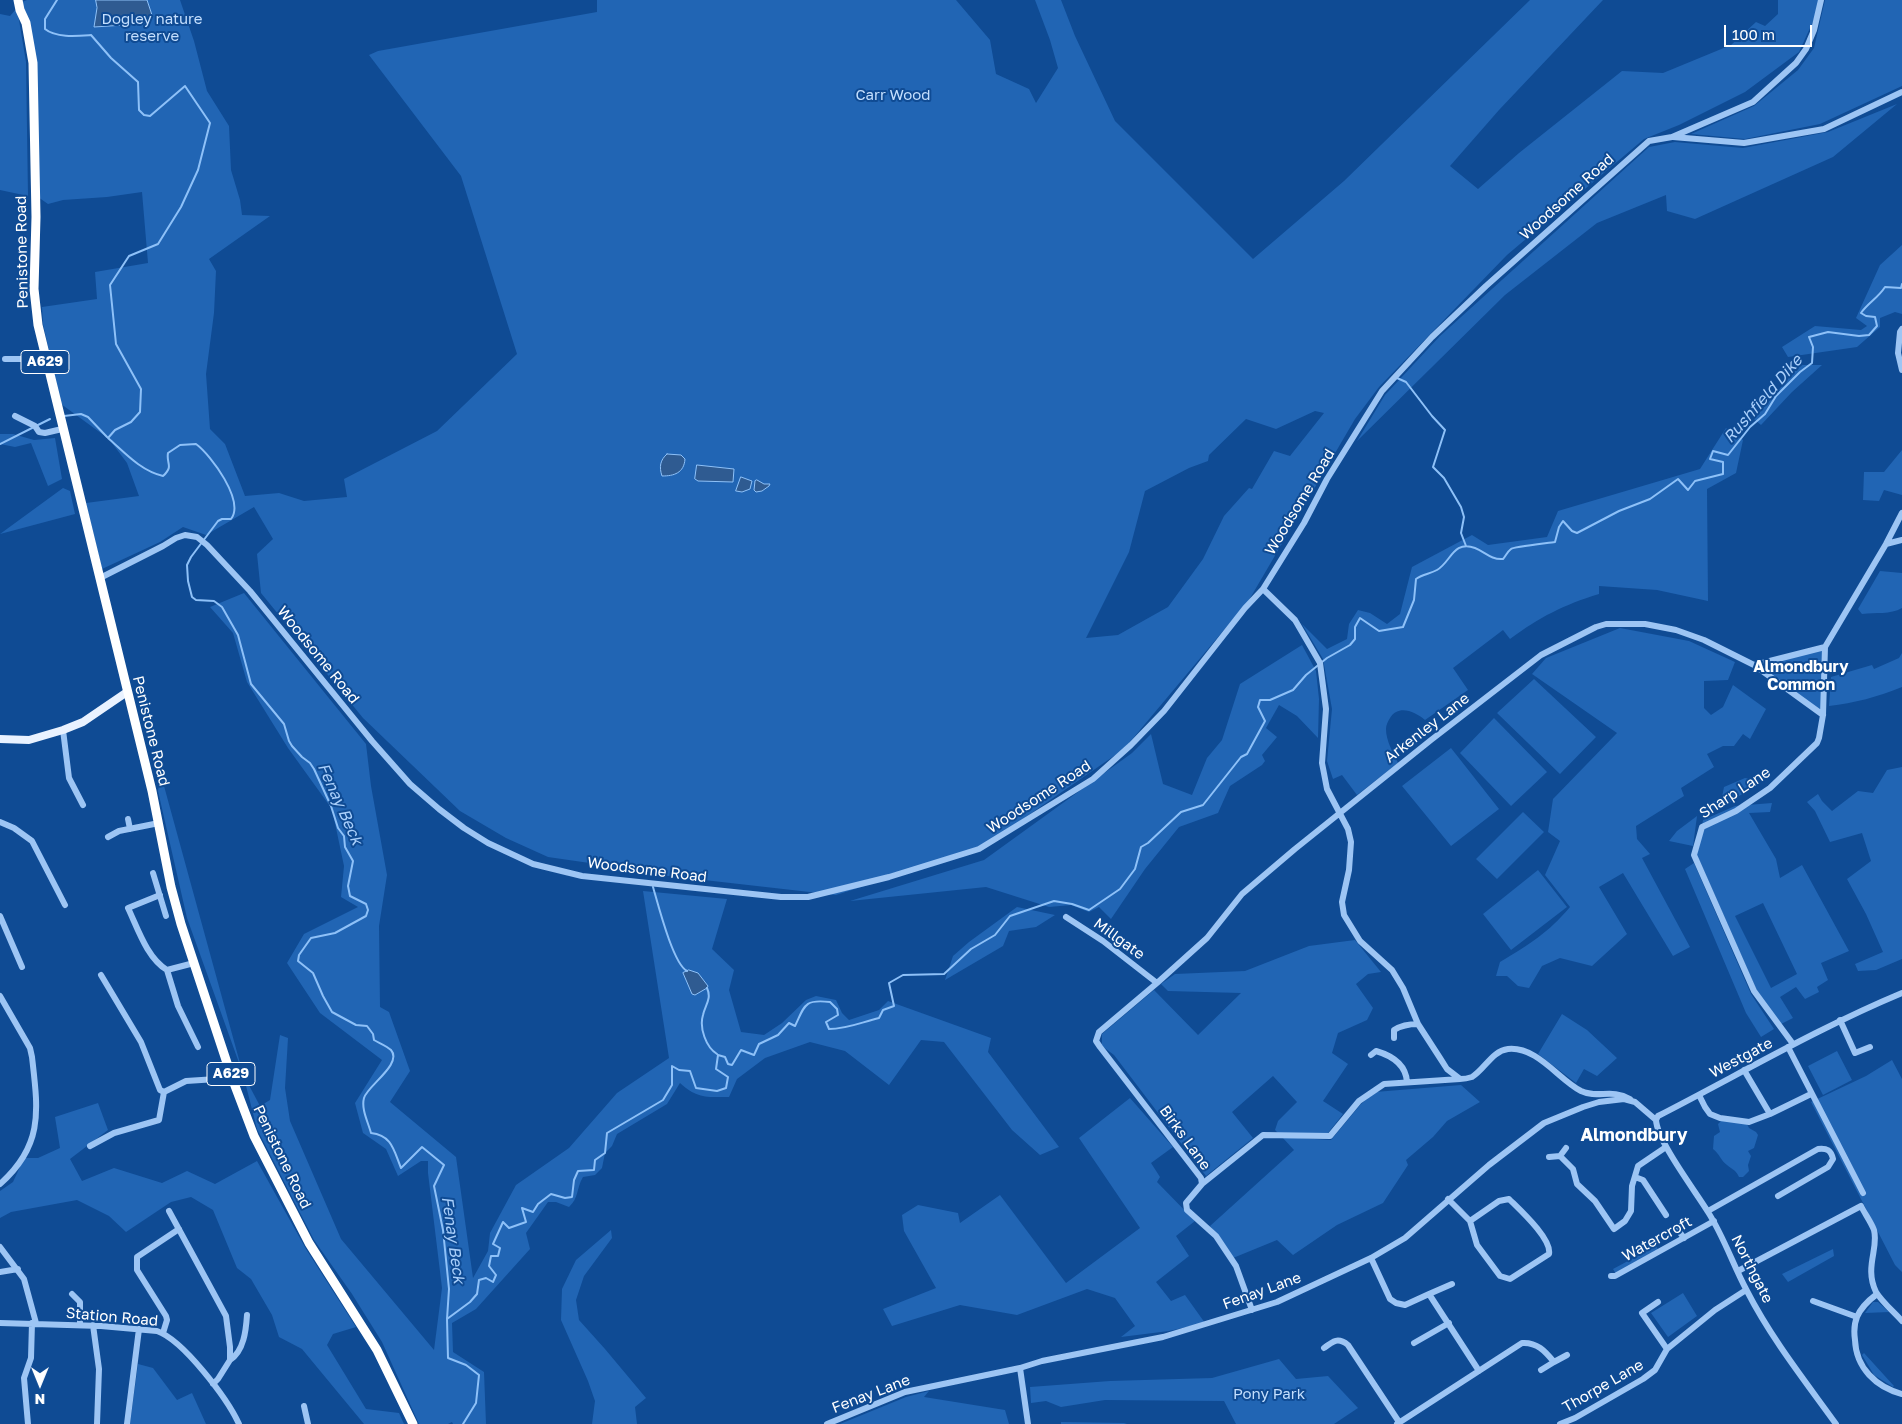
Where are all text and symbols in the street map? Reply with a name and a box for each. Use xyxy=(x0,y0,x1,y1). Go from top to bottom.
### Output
park label: Dogley nature reserve xyxy=(102,10,202,45)
scale bar xyxy=(1727,15,1814,47)
text: 100 m xyxy=(1732,25,1775,43)
park label: Carr Wood xyxy=(855,86,931,104)
street label: Woodsome Road xyxy=(1516,150,1618,244)
street label: Penistone Road xyxy=(12,195,32,309)
road number: A629 xyxy=(21,351,69,374)
water label: Rushfield Dike xyxy=(1720,351,1806,447)
street label: Woodsome Road xyxy=(1261,446,1339,558)
street label: Woodsome Road xyxy=(273,603,363,707)
district label: Almondbury Common xyxy=(1753,657,1849,695)
street label: Penistone Road xyxy=(129,674,173,788)
street label: Arkenley Lane xyxy=(1381,689,1473,767)
street label: Woodsome Road xyxy=(984,757,1094,837)
water label: Fenay Beck xyxy=(313,760,367,848)
street label: Sharp Lane xyxy=(1696,763,1774,823)
street label: Woodsome Road xyxy=(586,854,708,886)
street label: Millgate xyxy=(1090,914,1148,964)
street label: Westgate xyxy=(1706,1034,1776,1082)
road number: A629 xyxy=(207,1062,255,1086)
street label: Penistone Road xyxy=(249,1102,315,1212)
street label: Birks Lane xyxy=(1156,1102,1214,1174)
district label: Almondbury xyxy=(1580,1124,1688,1146)
water label: Fenay Beck xyxy=(437,1195,469,1285)
street label: Watercroft xyxy=(1619,1212,1695,1266)
street label: Northgate xyxy=(1727,1232,1777,1306)
street label: Fenay Lane xyxy=(1220,1268,1304,1314)
street label: Station Road xyxy=(65,1304,159,1330)
street label: Thorpe Lane xyxy=(1559,1356,1647,1416)
north arrow xyxy=(15,1359,65,1409)
street label: Fenay Lane xyxy=(829,1371,913,1417)
park label: Pony Park xyxy=(1233,1385,1305,1403)
text: N xyxy=(35,1391,45,1408)

